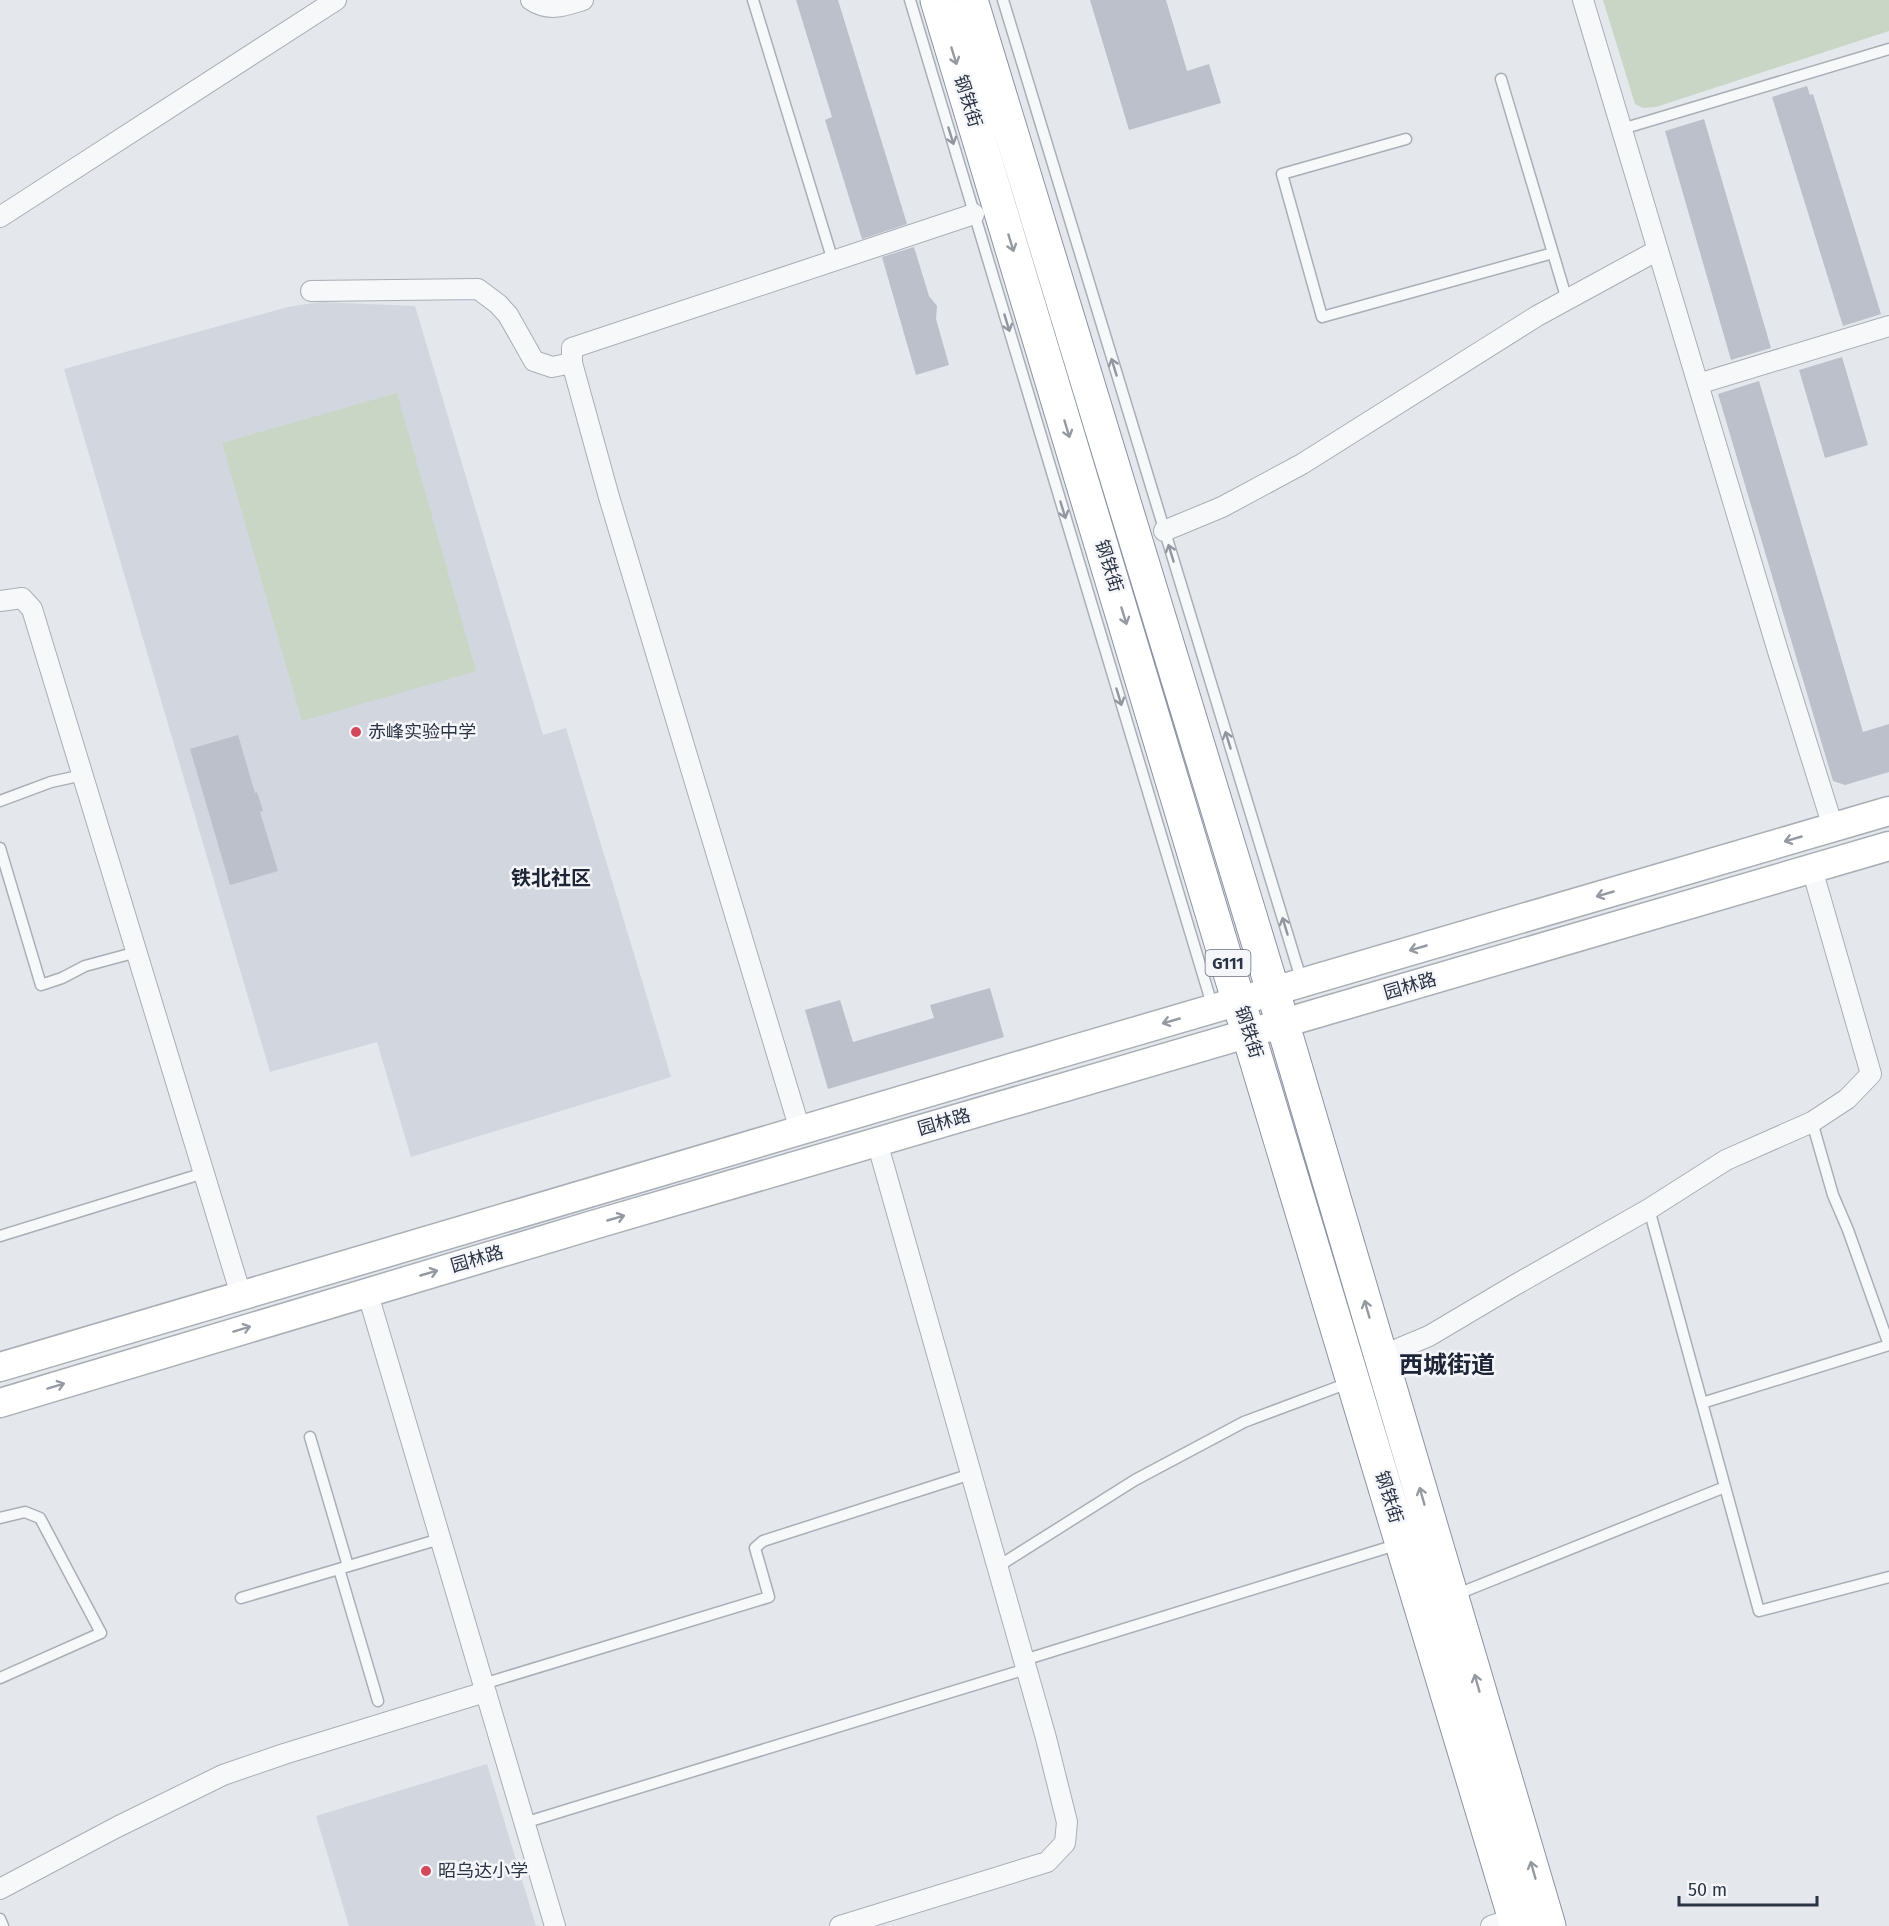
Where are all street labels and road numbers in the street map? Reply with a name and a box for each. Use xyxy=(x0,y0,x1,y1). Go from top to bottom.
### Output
street label: 钢铁街 xyxy=(950,72,986,130)
street label: 钢铁街 xyxy=(1091,537,1127,595)
road number: G111 xyxy=(1206,950,1250,976)
street label: 园林路 xyxy=(1381,968,1439,1004)
street label: 钢铁街 xyxy=(1231,1003,1267,1061)
street label: 园林路 xyxy=(915,1104,973,1140)
street label: 园林路 xyxy=(448,1241,506,1277)
street label: 钢铁街 xyxy=(1371,1468,1407,1526)

